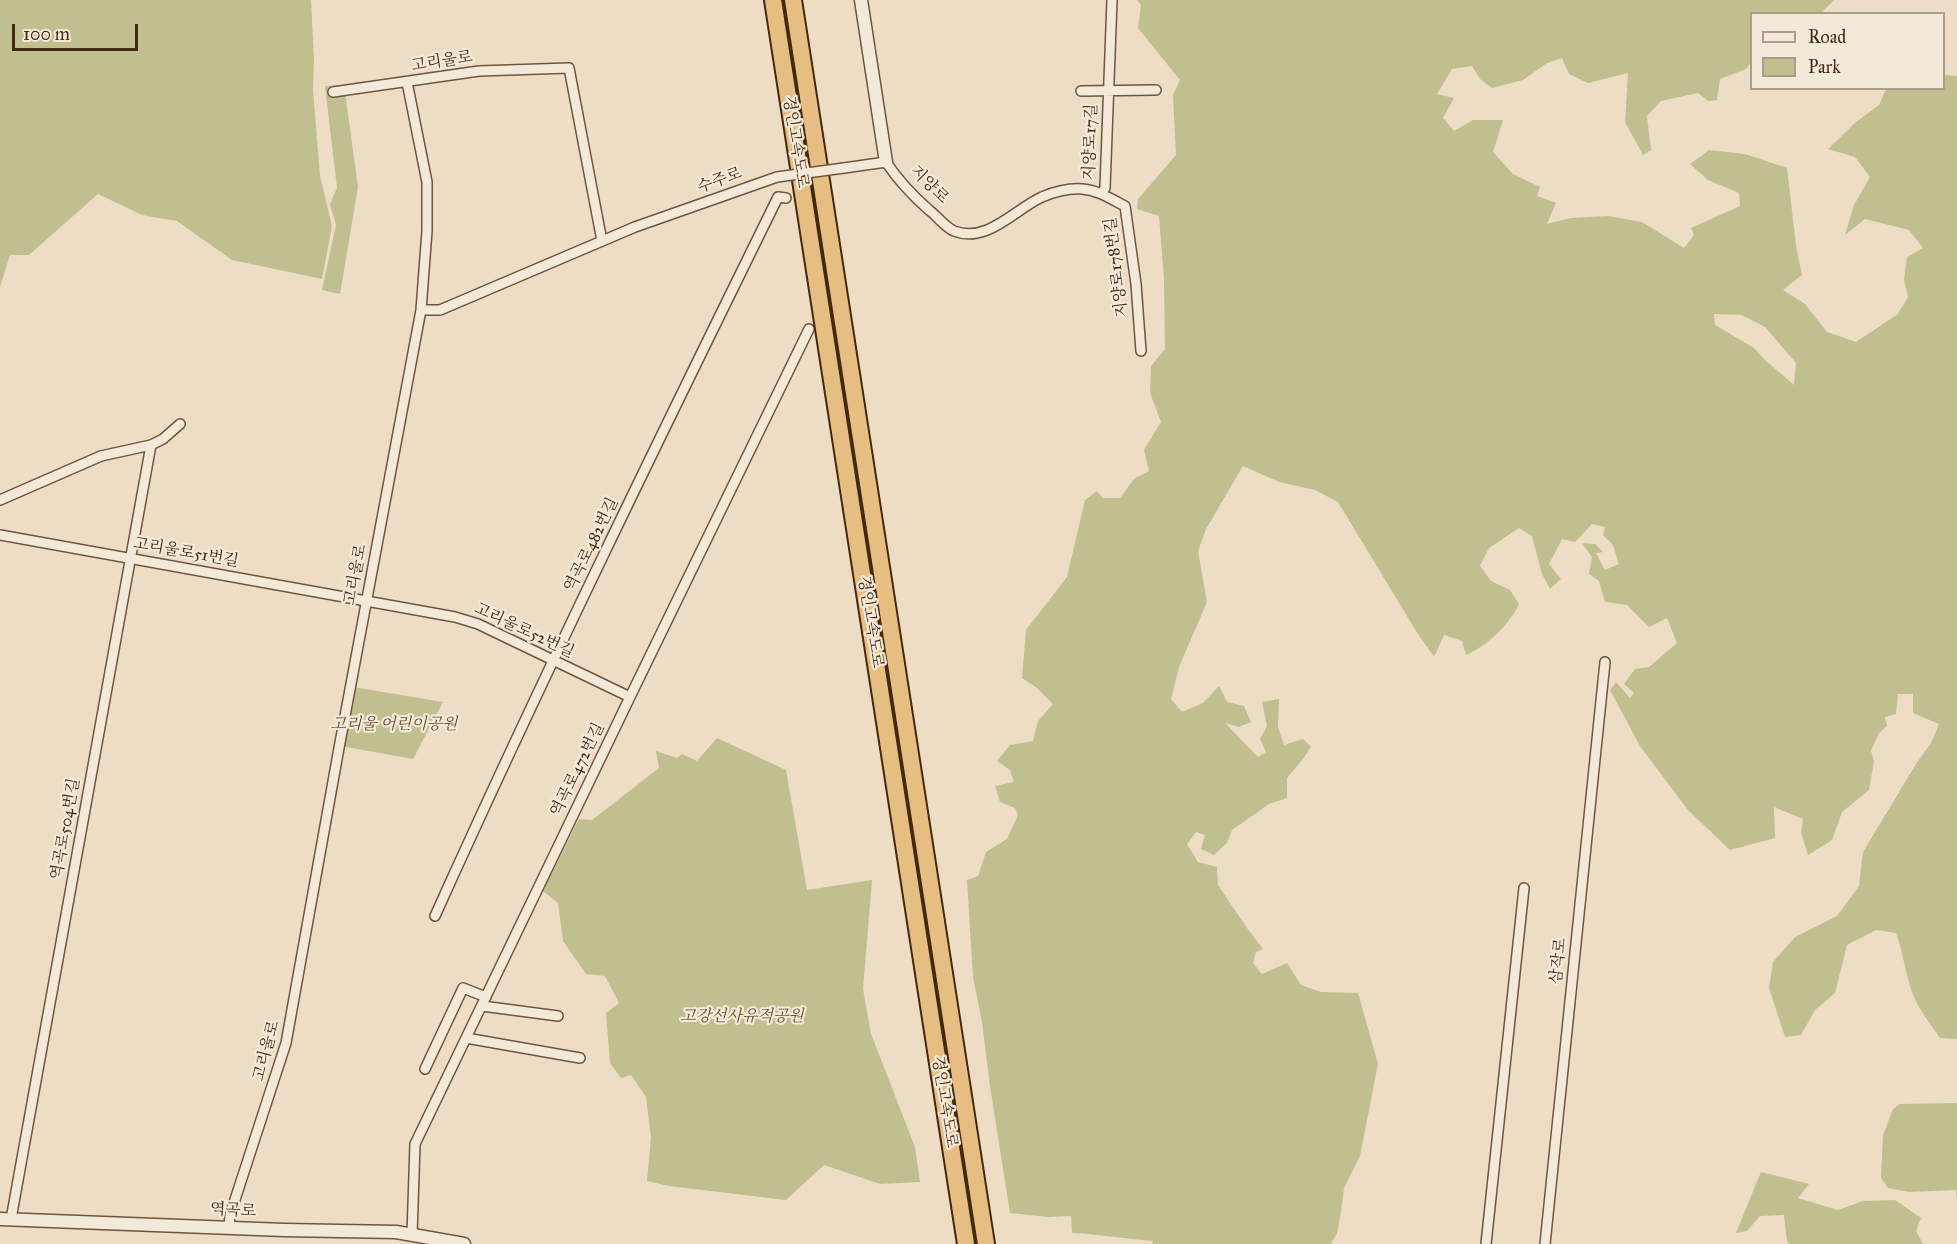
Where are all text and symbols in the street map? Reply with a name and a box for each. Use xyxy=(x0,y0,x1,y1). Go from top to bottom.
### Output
scale bar xyxy=(15,12,141,50)
legend xyxy=(1750,12,1945,90)
text: 100 m xyxy=(23,23,70,45)
text: Road xyxy=(1808,26,1846,48)
street label: 고리울로 xyxy=(410,48,474,76)
text: Park xyxy=(1808,56,1841,78)
street label: 경인고속도로 xyxy=(778,95,812,189)
street label: 지양로17길 xyxy=(1080,103,1102,181)
street label: 지양로 xyxy=(906,162,952,208)
street label: 수주로 xyxy=(695,164,745,198)
street label: 지양로178번길 xyxy=(1101,216,1133,318)
street label: 역곡로482번길 xyxy=(561,495,623,595)
street label: 고리울로51번길 xyxy=(132,534,240,572)
street label: 고리울로 xyxy=(341,543,371,607)
street label: 경인고속도로 xyxy=(853,575,887,669)
street label: 고리울로52번길 xyxy=(471,599,577,663)
park label: 고리울 어린이공원 xyxy=(330,715,458,735)
street label: 역곡로472번길 xyxy=(547,720,609,820)
street label: 역곡로504번길 xyxy=(48,777,84,881)
street label: 삼작로 xyxy=(1547,937,1571,985)
park label: 고강선사유적공원 xyxy=(680,1007,804,1027)
street label: 고리울로 xyxy=(250,1019,284,1083)
street label: 경인고속도로 xyxy=(927,1055,961,1149)
street label: 역곡로 xyxy=(209,1200,257,1222)

